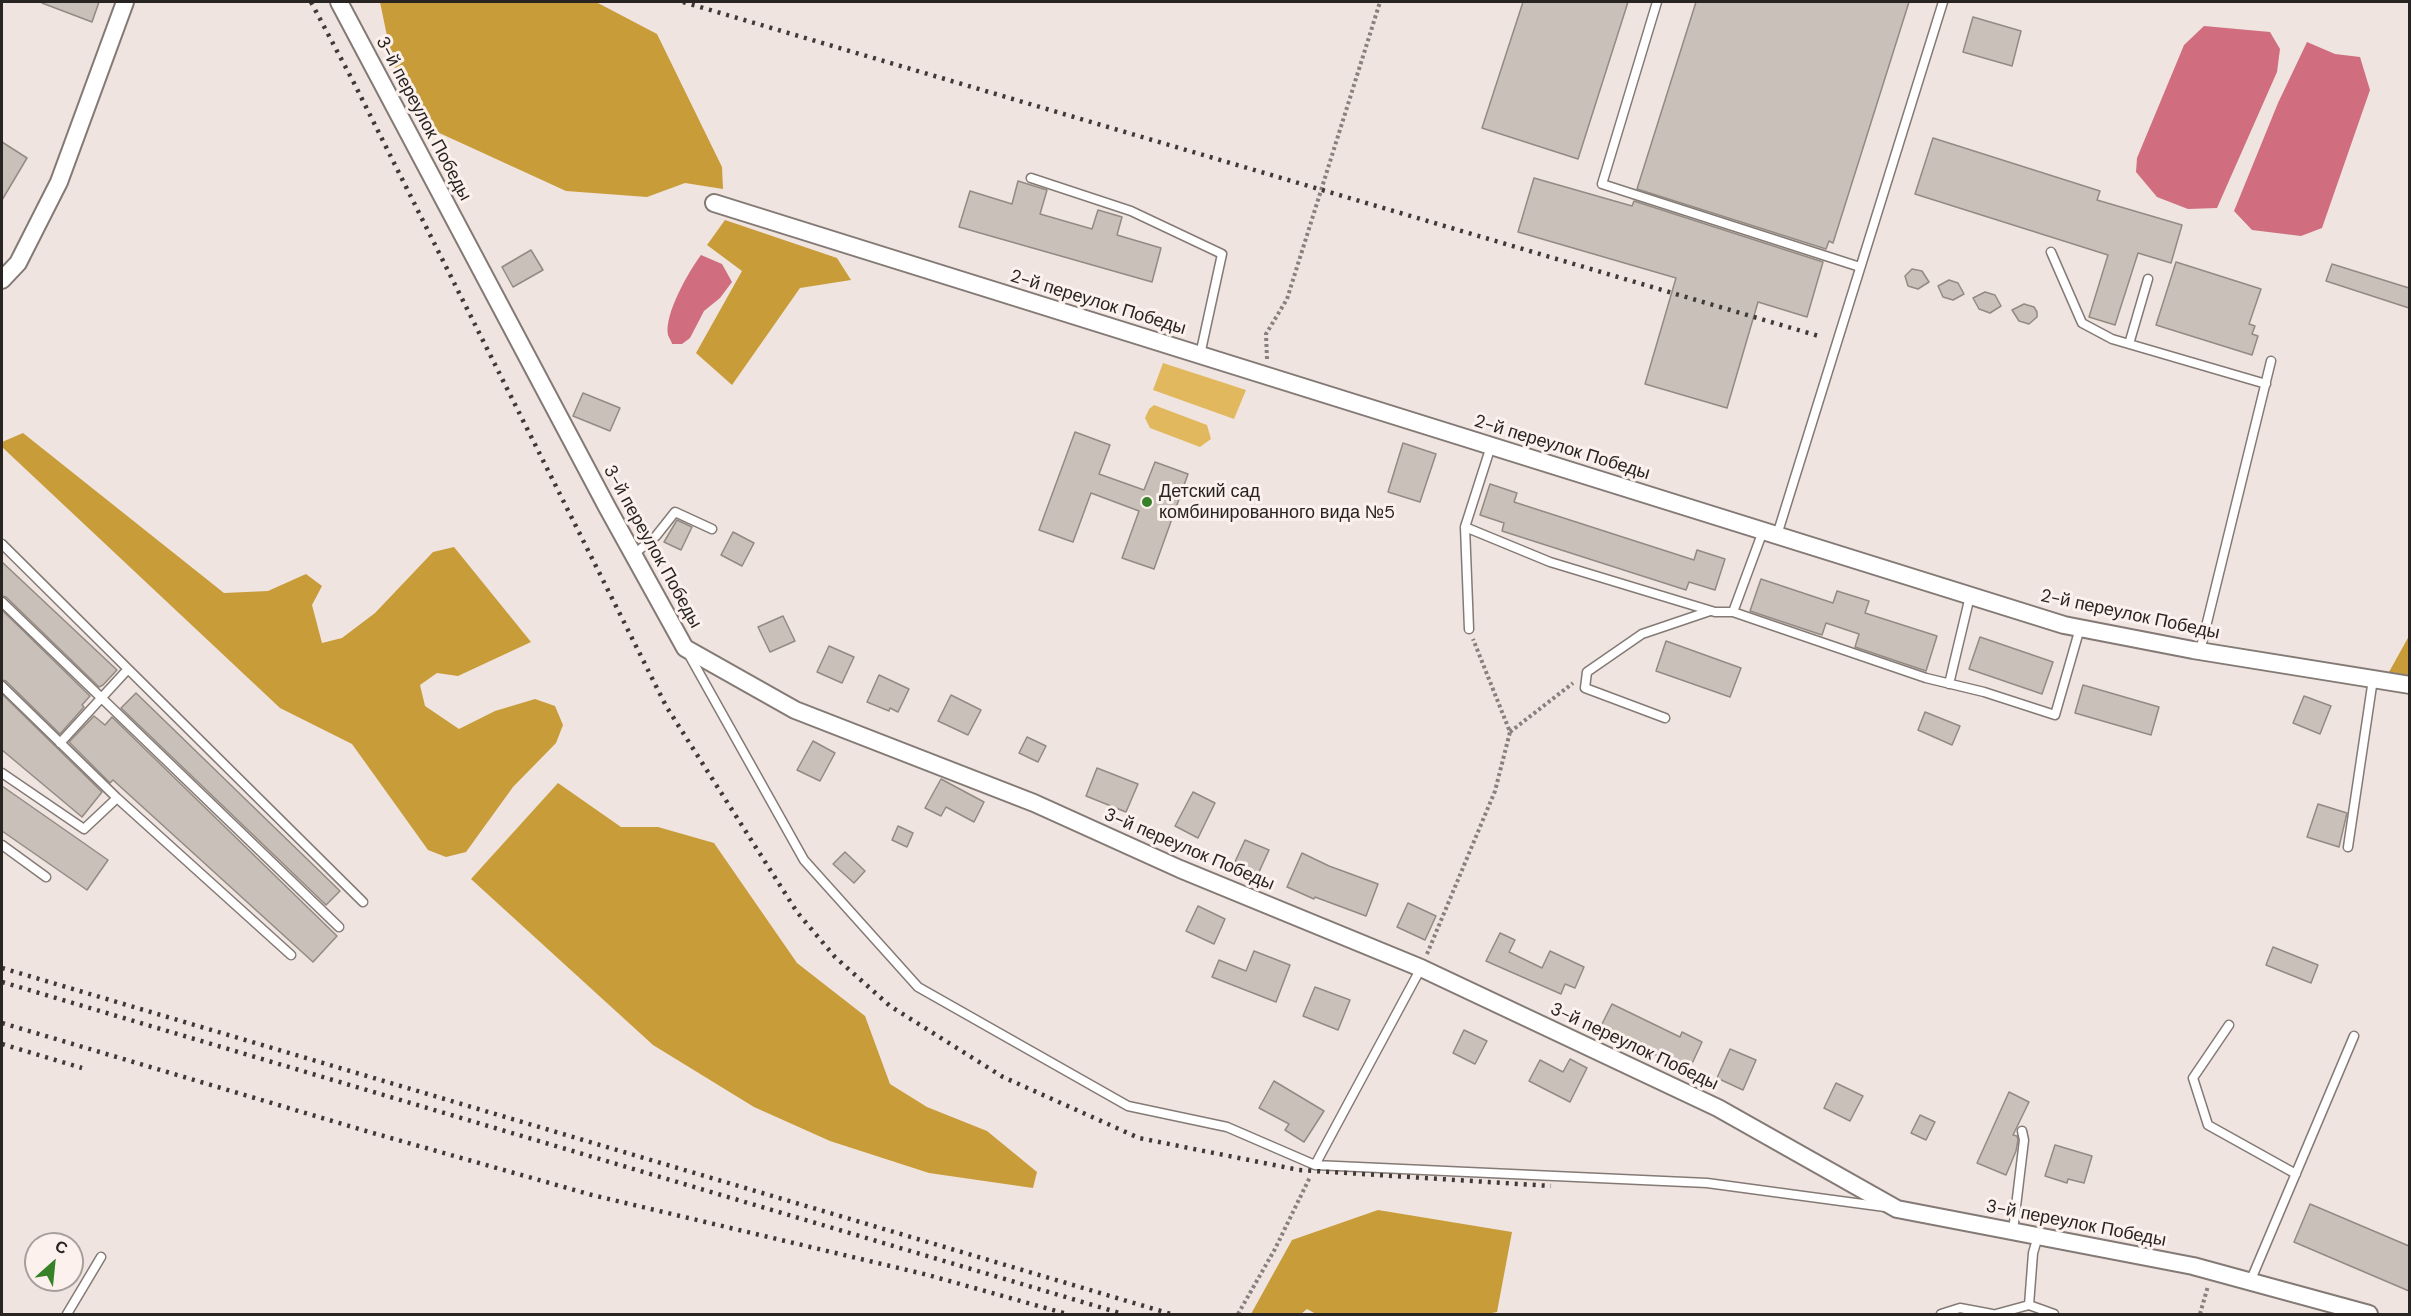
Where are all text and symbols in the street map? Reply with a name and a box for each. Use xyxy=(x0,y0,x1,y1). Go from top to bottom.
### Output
street label: 3-й переулок Победы xyxy=(371,33,475,205)
street label: 2-й переулок Победы xyxy=(1008,266,1188,340)
street label: 2-й переулок Победы xyxy=(1472,411,1652,485)
street label: 3-й переулок Победы xyxy=(598,462,706,632)
place label: Детский сад комбинированного вида №5 xyxy=(1159,481,1395,524)
marker: Детский сад комбинированного вида №5 xyxy=(1140,495,1154,509)
street label: 2-й переулок Победы xyxy=(2038,585,2222,645)
street label: 3-й переулок Победы xyxy=(1101,804,1277,896)
street label: 3-й переулок Победы xyxy=(1547,999,1721,1095)
street label: 3-й переулок Победы xyxy=(1984,1196,2168,1252)
north arrow xyxy=(24,1232,84,1292)
text: С xyxy=(52,1235,71,1259)

